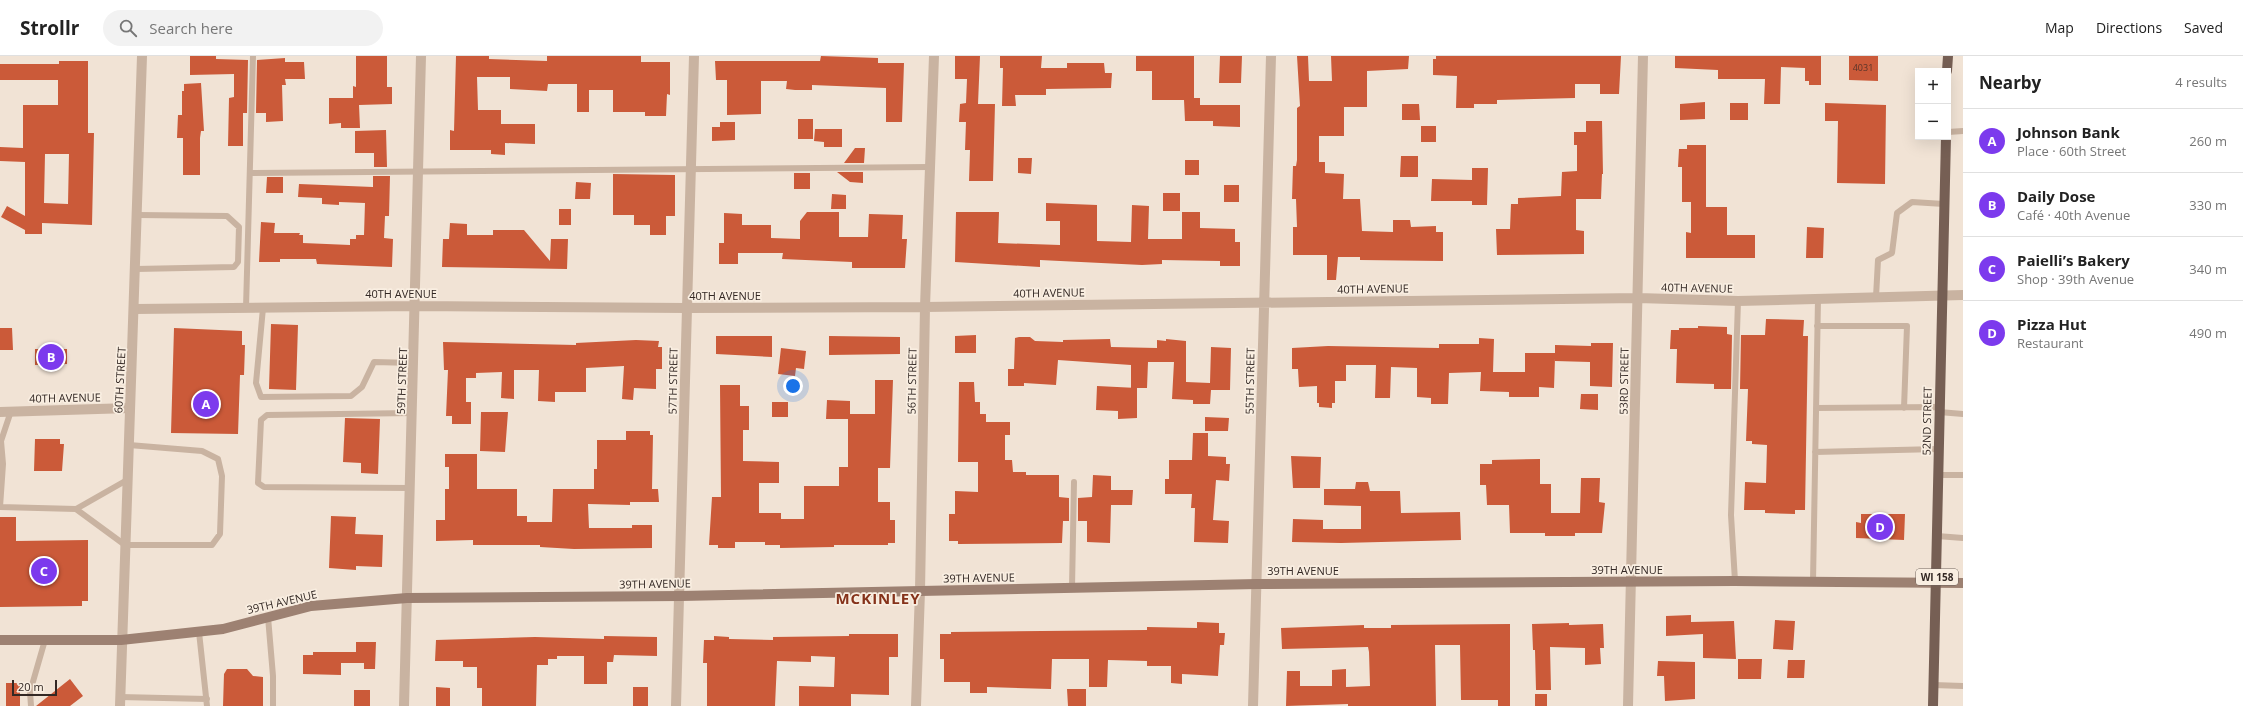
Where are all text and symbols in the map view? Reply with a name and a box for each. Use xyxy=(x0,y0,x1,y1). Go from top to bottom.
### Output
search box xyxy=(103,10,383,46)
text: Strollr xyxy=(20,15,79,41)
icon: search xyxy=(117,17,139,39)
text: Search here xyxy=(149,18,233,38)
text: Map xyxy=(2045,18,2074,37)
text: Directions xyxy=(2096,18,2162,37)
text: Saved xyxy=(2184,18,2223,37)
house number: 4031 xyxy=(1853,61,1873,74)
map controls xyxy=(1915,68,1951,140)
button: + xyxy=(1915,68,1951,104)
text: Nearby xyxy=(1979,71,2041,94)
text: 4 results xyxy=(2175,73,2227,91)
button: − xyxy=(1915,104,1951,140)
text: Johnson Bank xyxy=(2017,122,2120,142)
text: A xyxy=(1988,132,1996,150)
text: 260 m xyxy=(2189,132,2227,150)
text: Place · 60th Street xyxy=(2017,142,2126,160)
text: Daily Dose xyxy=(2017,186,2095,206)
text: B xyxy=(1988,196,1996,214)
text: 330 m xyxy=(2189,196,2227,214)
text: Café · 40th Avenue xyxy=(2017,206,2130,224)
text: Paielli’s Bakery xyxy=(2017,250,2130,270)
text: C xyxy=(1988,260,1996,278)
text: 340 m xyxy=(2189,260,2227,278)
text: Shop · 39th Avenue xyxy=(2017,270,2134,288)
street label: 40TH AVENUE xyxy=(1661,279,1733,296)
street label: 40TH AVENUE xyxy=(1337,280,1409,297)
street label: 40TH AVENUE xyxy=(1013,284,1085,301)
street label: 40TH AVENUE xyxy=(365,286,437,301)
street label: 40TH AVENUE xyxy=(689,288,761,303)
text: Pizza Hut xyxy=(2017,314,2086,334)
text: D xyxy=(1987,324,1997,342)
text: 490 m xyxy=(2189,324,2227,342)
text: Restaurant xyxy=(2017,334,2084,352)
pin: B xyxy=(38,342,64,372)
street label: 60TH STREET xyxy=(110,346,129,414)
street label: 59TH STREET xyxy=(393,347,410,415)
street label: 57TH STREET xyxy=(664,347,681,415)
street label: 56TH STREET xyxy=(903,347,920,415)
street label: 55TH STREET xyxy=(1241,347,1258,415)
street label: 53RD STREET xyxy=(1615,347,1632,415)
your location xyxy=(783,376,803,396)
street label: 52ND STREET xyxy=(1918,386,1935,456)
street label: 40TH AVENUE xyxy=(29,389,101,406)
pin: A xyxy=(193,389,219,419)
pin: D xyxy=(1867,512,1893,542)
pin: C xyxy=(31,556,57,586)
street label: 39TH AVENUE xyxy=(1591,562,1663,577)
street label: 39TH AVENUE xyxy=(1267,563,1339,578)
street label: 39TH AVENUE xyxy=(943,569,1015,586)
road number: WI 158 xyxy=(1916,569,1958,585)
street label: 39TH AVENUE xyxy=(619,575,691,592)
street label: 39TH AVENUE xyxy=(245,586,318,617)
district label: MCKINLEY xyxy=(835,588,921,608)
scale bar xyxy=(12,678,57,697)
text: 20 m xyxy=(18,679,44,694)

